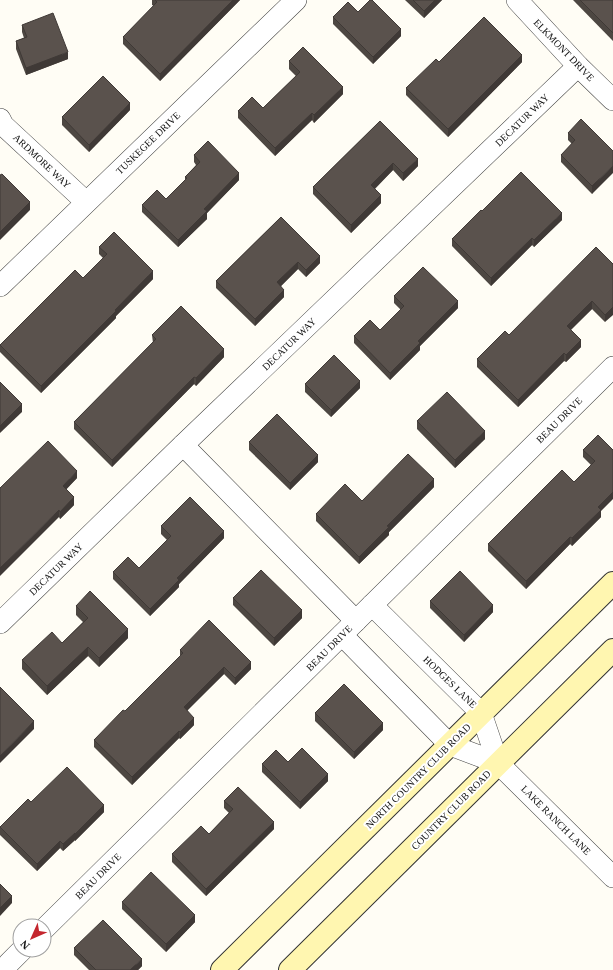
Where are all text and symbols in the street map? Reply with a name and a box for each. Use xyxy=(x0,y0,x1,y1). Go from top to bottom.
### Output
street label: ELKMONT DRIVE xyxy=(532,17,596,83)
street label: DECATUR WAY xyxy=(493,92,551,148)
street label: TUSKEGEE DRIVE xyxy=(114,110,182,176)
street label: ARDMORE WAY xyxy=(11,132,73,190)
street label: DECATUR WAY xyxy=(260,316,318,372)
street label: BEAU DRIVE xyxy=(534,395,584,445)
street label: DECATUR WAY xyxy=(27,541,85,597)
street label: BEAU DRIVE xyxy=(304,623,354,673)
street label: HODGES LANE xyxy=(421,654,479,710)
street label: NORTH COUNTRY CLUB ROAD xyxy=(363,721,473,831)
street label: COUNTRY CLUB ROAD xyxy=(409,768,493,852)
street label: LAKE RANCH LANE xyxy=(519,783,593,857)
street label: BEAU DRIVE xyxy=(73,851,123,901)
north arrow xyxy=(12,918,52,958)
text: N xyxy=(18,938,32,952)

